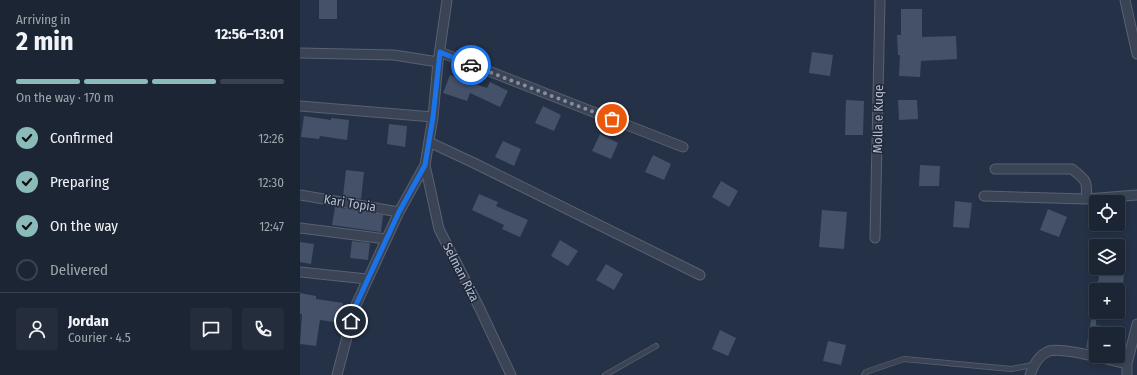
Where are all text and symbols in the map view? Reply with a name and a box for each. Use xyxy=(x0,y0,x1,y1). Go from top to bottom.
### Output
text: Arriving in xyxy=(16,12,70,27)
text: 12:56–13:01 xyxy=(215,25,284,43)
text: 2 min xyxy=(16,26,74,57)
courier xyxy=(451,45,491,85)
icon: car xyxy=(460,54,482,76)
street label: Molla e Kuqe xyxy=(870,85,886,153)
text: On the way · 170 m xyxy=(16,90,114,105)
pin xyxy=(595,102,629,136)
icon: bag xyxy=(601,108,623,130)
icon: check xyxy=(16,127,38,149)
text: Confirmed xyxy=(50,129,113,147)
text: 12:26 xyxy=(258,131,284,146)
icon: check xyxy=(16,171,38,193)
text: Preparing xyxy=(50,173,109,191)
text: 12:30 xyxy=(258,175,284,190)
street label: Kari Topia xyxy=(323,191,377,215)
map controls xyxy=(1089,195,1125,363)
button: locate xyxy=(1089,195,1125,231)
icon: check xyxy=(16,215,38,237)
text: On the way xyxy=(50,217,118,235)
text: 12:47 xyxy=(259,219,284,234)
button: layers xyxy=(1089,239,1125,275)
street label: Selman Riza xyxy=(440,240,482,304)
text: Delivered xyxy=(50,261,108,279)
button: + xyxy=(1089,283,1125,319)
pin xyxy=(334,304,368,338)
button: person xyxy=(16,308,58,350)
button: chat xyxy=(190,308,232,350)
button: phone xyxy=(242,308,284,350)
icon: home xyxy=(340,310,362,332)
text: Jordan xyxy=(68,312,109,330)
button: − xyxy=(1089,327,1125,363)
text: Courier · 4.5 xyxy=(68,330,131,345)

